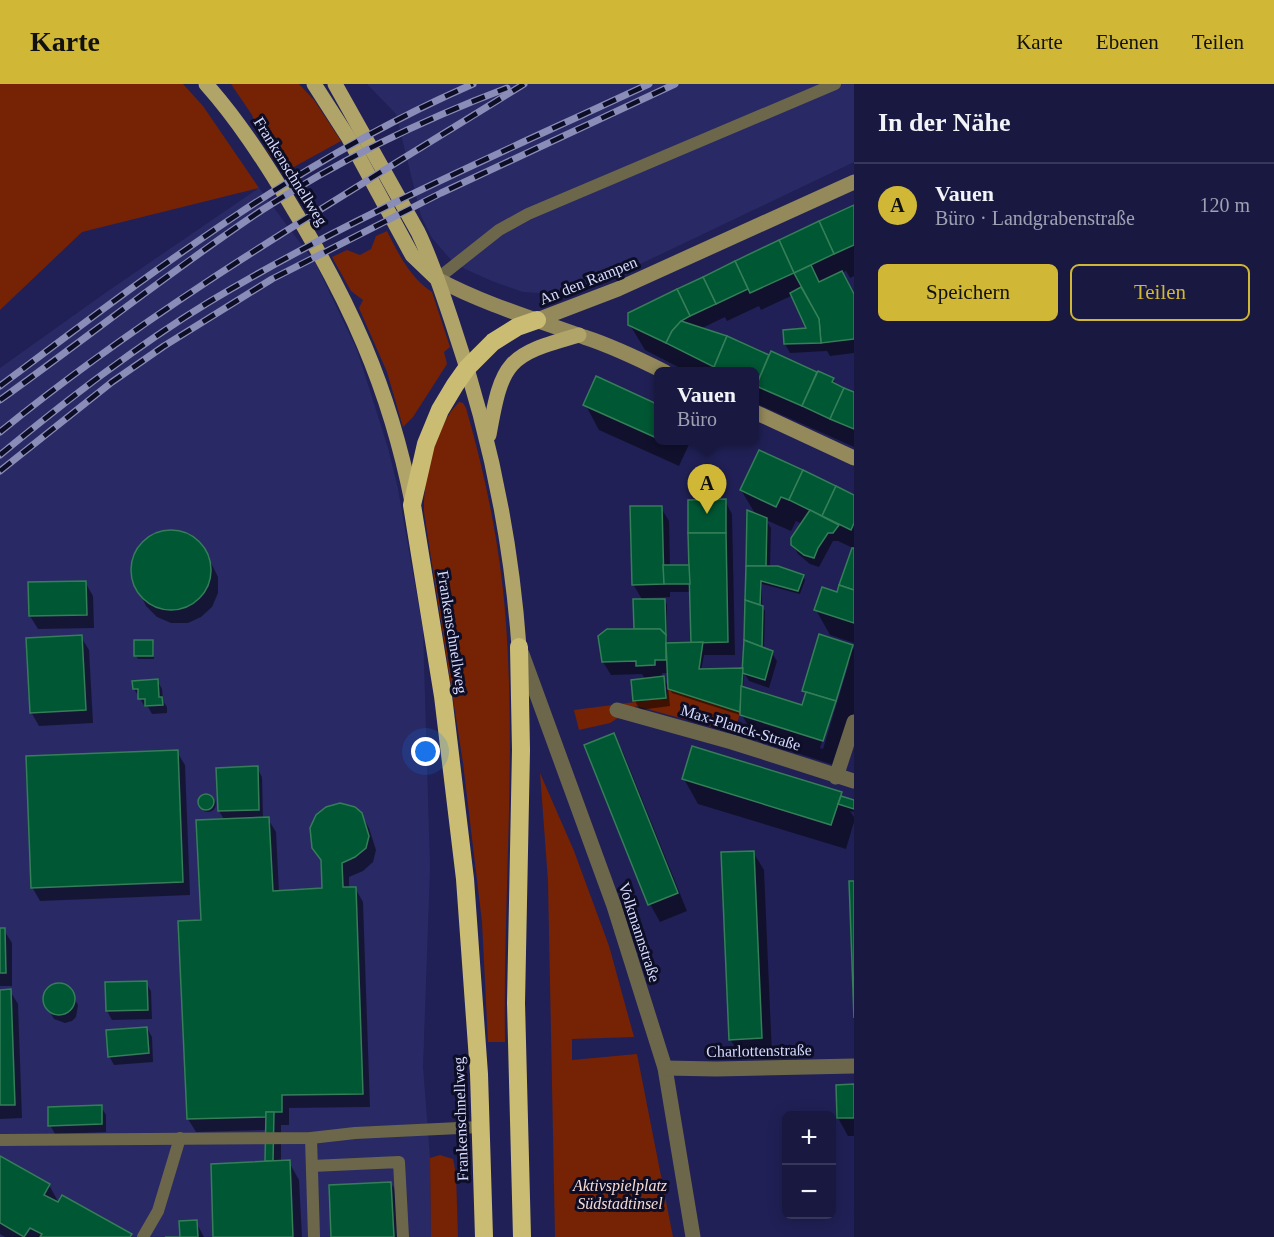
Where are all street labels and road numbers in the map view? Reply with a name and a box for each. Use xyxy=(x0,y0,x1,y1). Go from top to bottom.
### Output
street label: Frankenschnellweg xyxy=(250,114,331,229)
street label: An den Rampen xyxy=(537,253,640,309)
street label: Frankenschnellweg xyxy=(433,569,471,695)
street label: Max-Planck-Straße xyxy=(679,701,803,754)
street label: Volkmannstraße xyxy=(615,880,664,984)
street label: Charlottenstraße xyxy=(706,1041,812,1060)
street label: Frankenschnellweg xyxy=(450,1056,472,1181)

